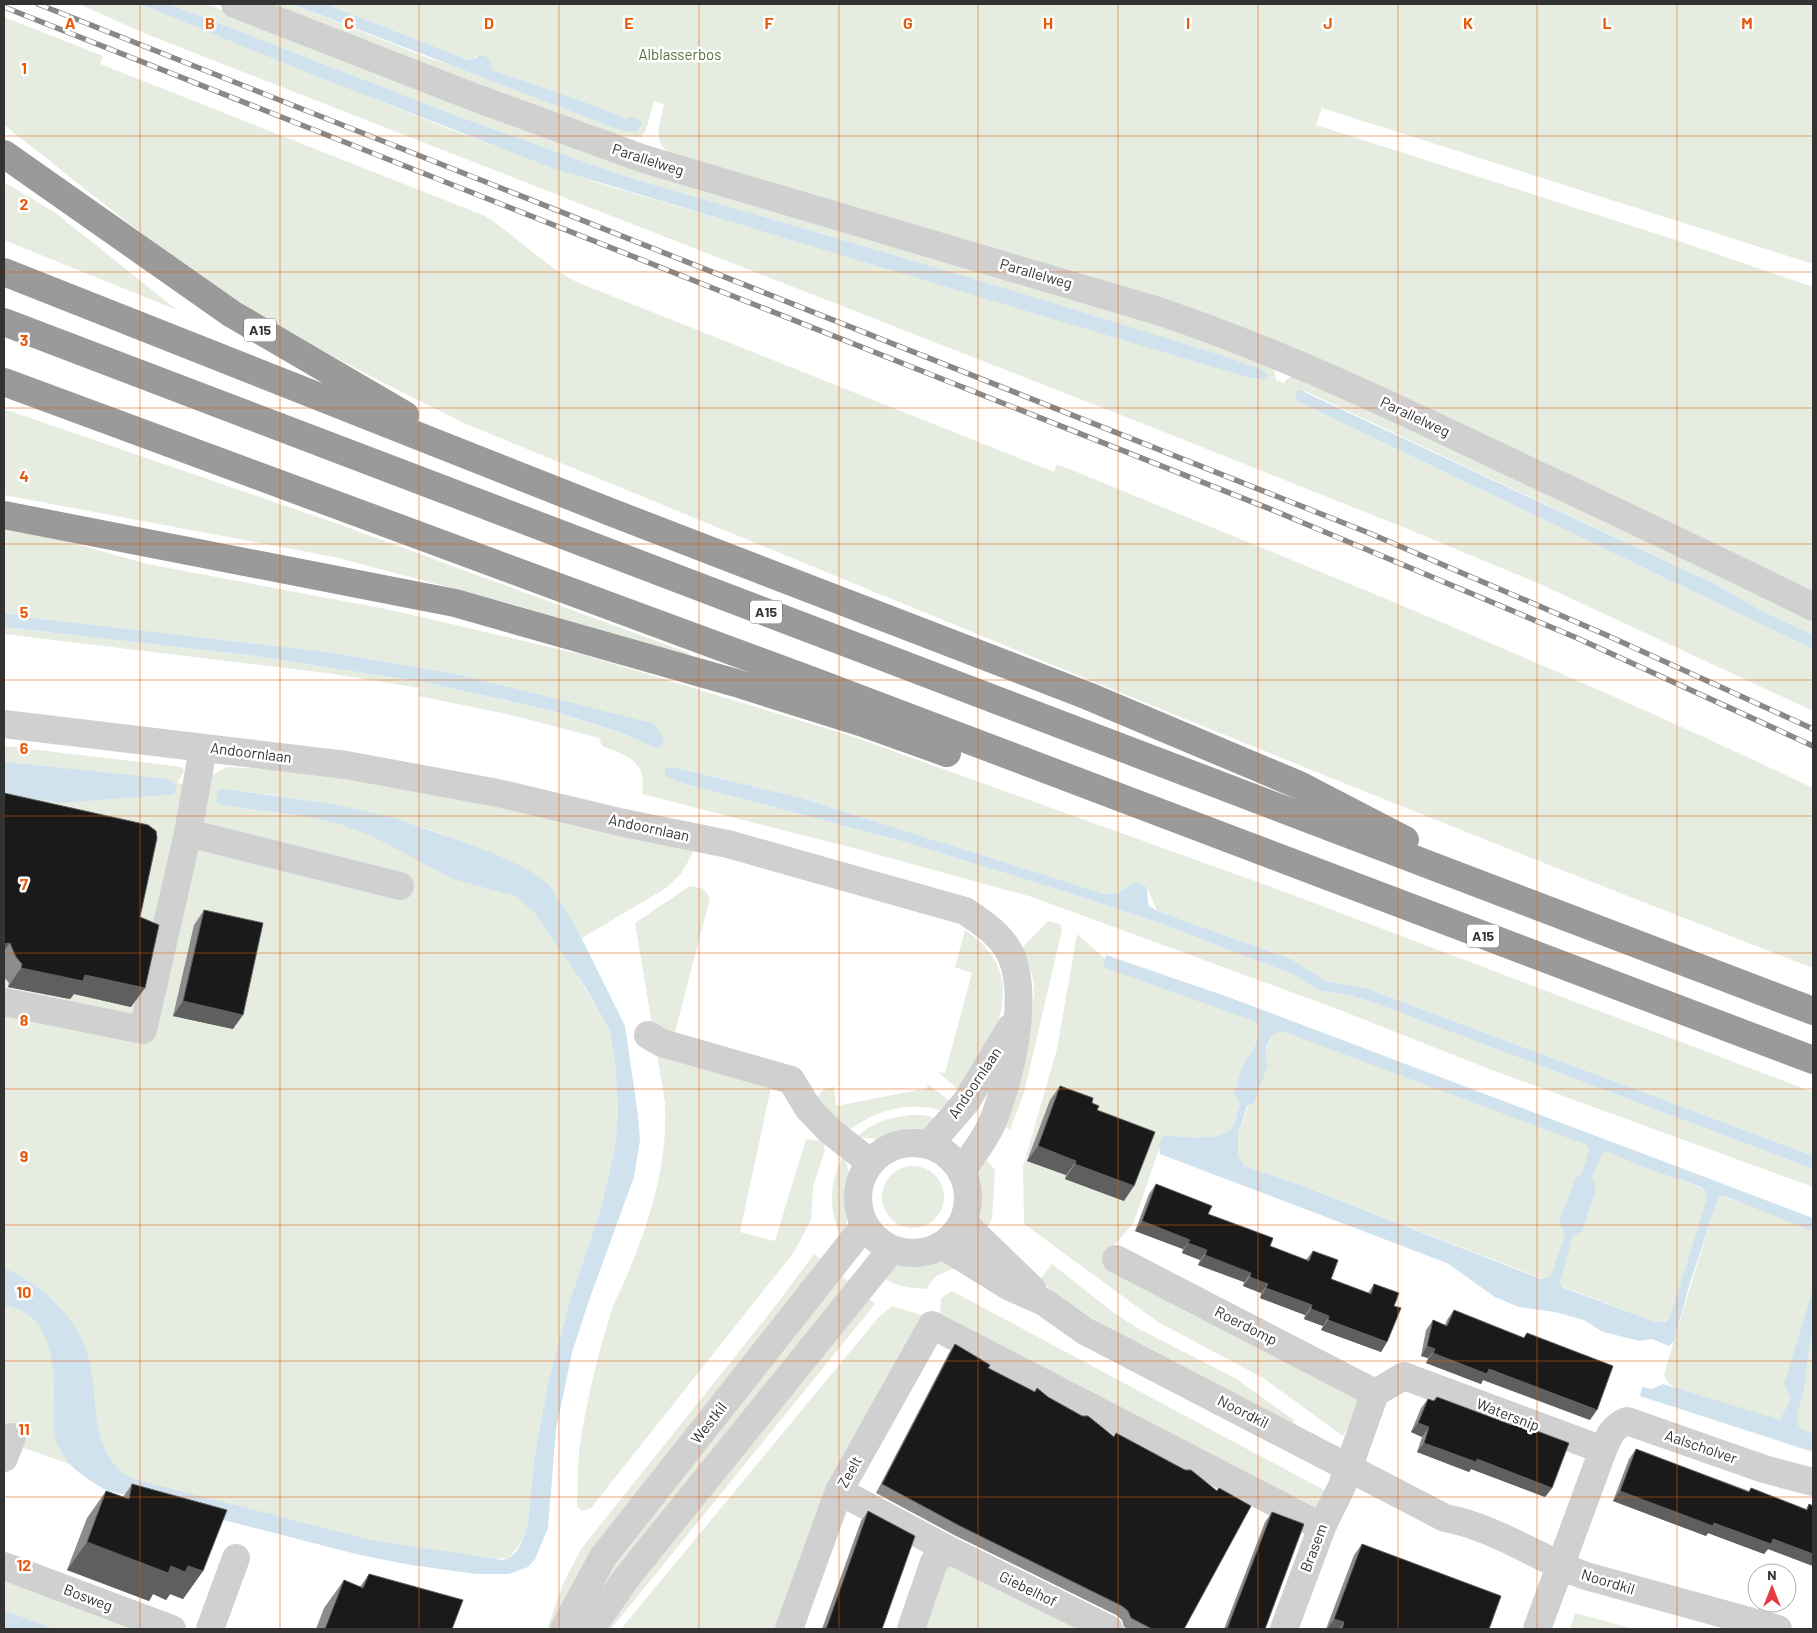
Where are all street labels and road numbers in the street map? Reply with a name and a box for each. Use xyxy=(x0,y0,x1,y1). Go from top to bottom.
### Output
street label: Parallelweg xyxy=(610,139,687,179)
street label: Parallelweg xyxy=(998,254,1075,292)
road number: A15 xyxy=(244,318,276,342)
street label: Parallelweg xyxy=(1378,392,1453,440)
road number: A15 xyxy=(750,600,782,624)
street label: Andoornlaan xyxy=(209,738,293,766)
street label: Andoornlaan xyxy=(607,810,691,844)
road number: A15 xyxy=(1467,924,1499,948)
street label: Andoornlaan xyxy=(944,1043,1005,1121)
street label: Roerdomp xyxy=(1212,1302,1281,1349)
street label: Noordkil xyxy=(1215,1391,1272,1432)
street label: Watersnip xyxy=(1474,1394,1542,1434)
street label: Westkil xyxy=(686,1398,730,1447)
street label: Aalscholver xyxy=(1663,1425,1740,1467)
street label: Zeelt xyxy=(833,1453,865,1490)
street label: Brasem xyxy=(1296,1521,1330,1574)
street label: Noordkil xyxy=(1579,1564,1637,1598)
street label: Giebelhof xyxy=(997,1566,1060,1610)
street label: Bosweg xyxy=(61,1580,115,1615)

